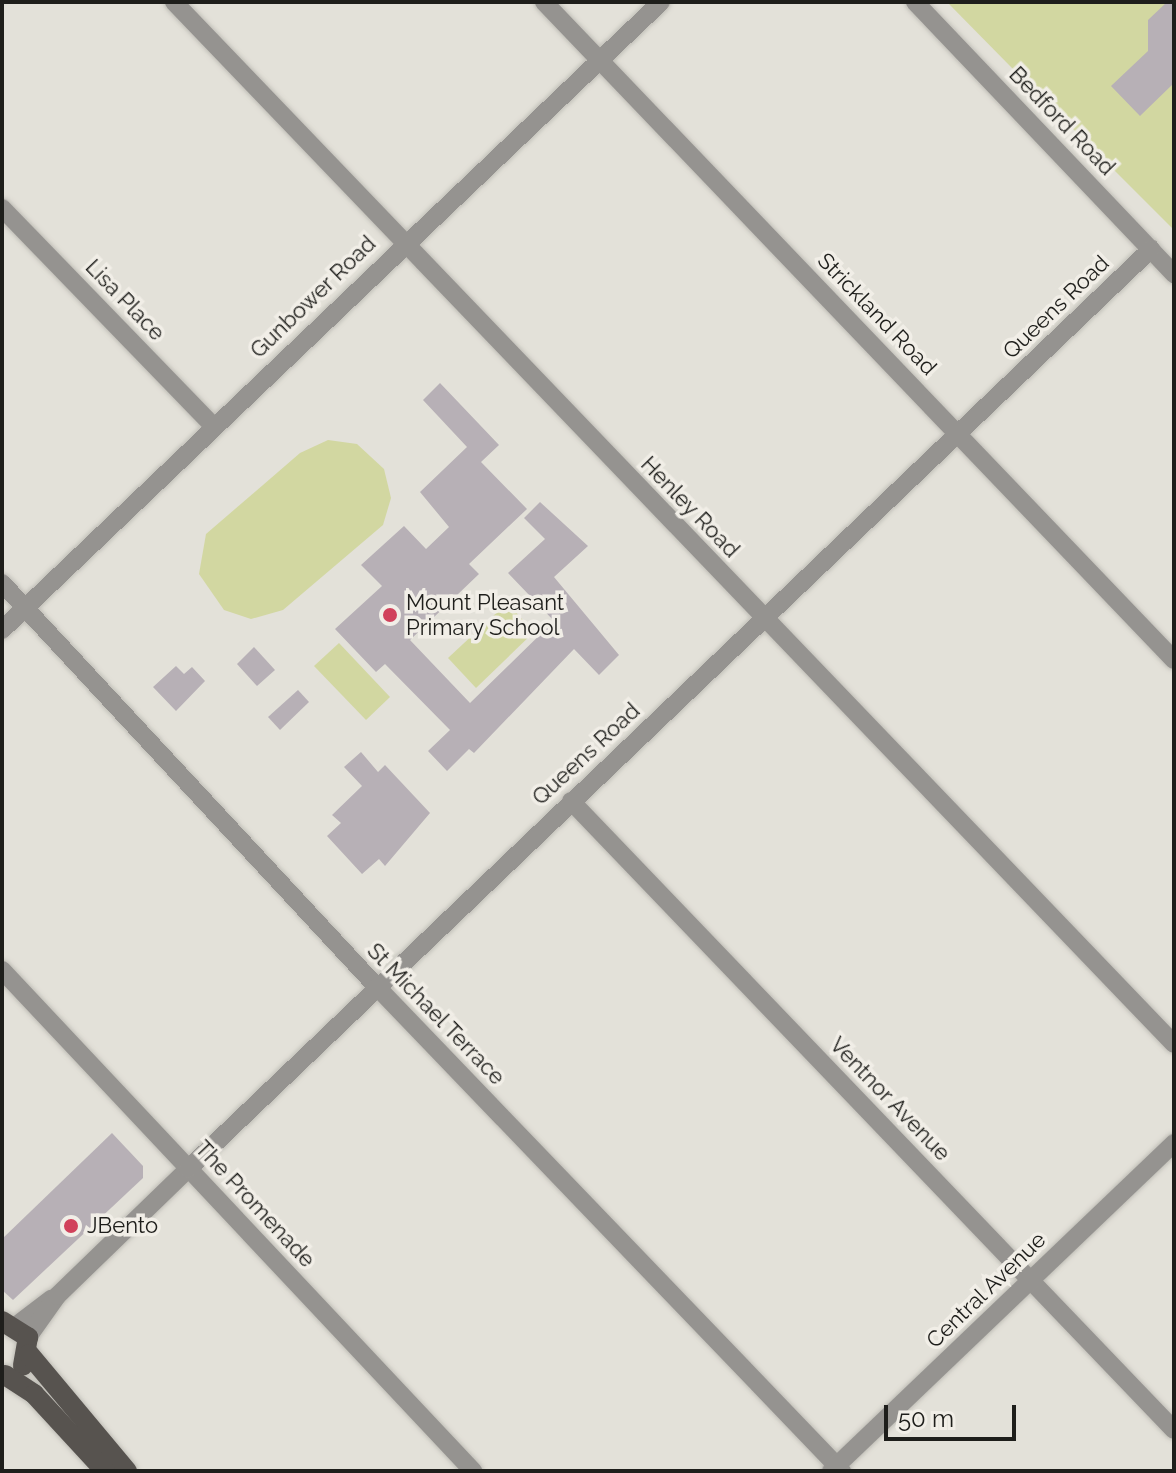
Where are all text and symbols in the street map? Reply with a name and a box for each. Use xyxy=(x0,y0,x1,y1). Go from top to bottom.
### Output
street label: Bedford Road xyxy=(1004,61,1120,181)
street label: Gunbower Road xyxy=(245,230,381,364)
street label: Strickland Road xyxy=(812,247,942,381)
street label: Queens Road xyxy=(997,250,1115,364)
street label: Lisa Place xyxy=(80,254,170,346)
street label: Henley Road xyxy=(635,451,745,563)
place label: Mount Pleasant Primary School xyxy=(406,589,564,640)
marker: Mount Pleasant Primary School xyxy=(381,606,399,624)
street label: Queens Road xyxy=(527,698,645,810)
street label: St Michael Terrace xyxy=(361,937,511,1091)
street label: Ventnor Avenue xyxy=(824,1031,956,1167)
street label: The Promenade xyxy=(190,1135,320,1273)
place label: JBento xyxy=(87,1213,158,1239)
marker: JBento xyxy=(62,1217,80,1235)
street label: Central Avenue xyxy=(921,1226,1051,1354)
scale bar xyxy=(888,1389,1020,1439)
text: 50 m xyxy=(898,1404,954,1433)

